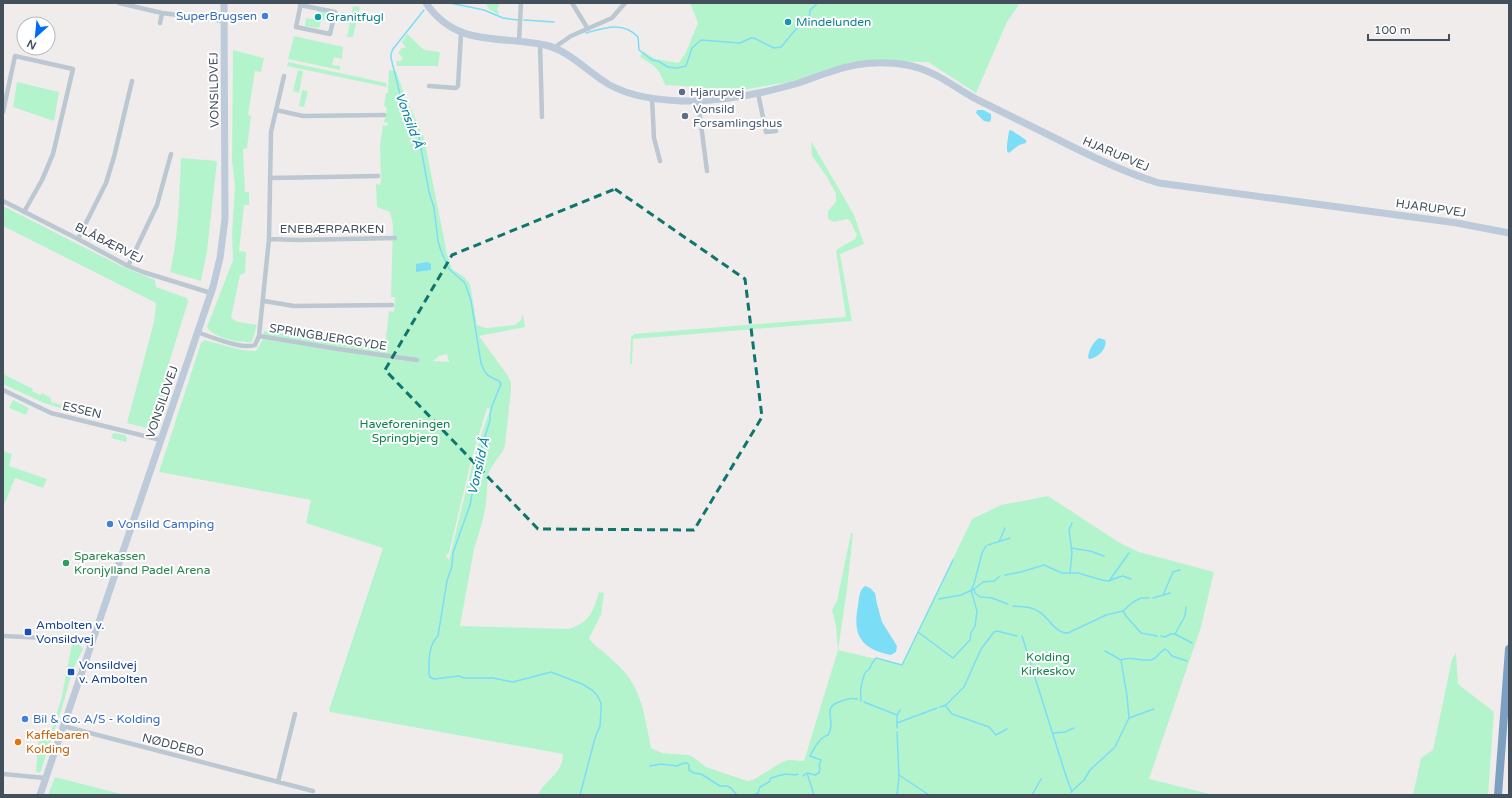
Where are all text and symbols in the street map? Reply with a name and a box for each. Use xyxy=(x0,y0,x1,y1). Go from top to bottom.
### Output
place label: SuperBrugsen xyxy=(176,9,257,23)
place label: Granitfugl xyxy=(326,10,384,24)
marker: SuperBrugsen xyxy=(260,11,270,21)
marker: Granitfugl xyxy=(313,12,323,22)
place label: Mindelunden xyxy=(796,15,871,29)
north arrow xyxy=(16,16,56,56)
scale bar xyxy=(1368,16,1449,42)
marker: Mindelunden xyxy=(783,17,793,27)
text: 100 m xyxy=(1374,23,1411,37)
text: N xyxy=(25,37,39,52)
street label: VONSILDVEJ xyxy=(206,52,222,128)
place label: Hjarupvej xyxy=(690,85,744,99)
marker: Hjarupvej xyxy=(677,87,687,97)
water label: Vonsild Å xyxy=(392,90,427,151)
place label: Vonsild Forsamlingshus xyxy=(693,102,782,130)
marker: Vonsild Forsamlingshus xyxy=(680,111,690,121)
street label: HJARUPVEJ xyxy=(1081,134,1151,174)
street label: HJARUPVEJ xyxy=(1395,196,1467,220)
street label: BLÅBÆRVEJ xyxy=(73,220,145,266)
street label: ENEBÆRPARKEN xyxy=(280,222,384,236)
street label: SPRINGBJERGGYDE xyxy=(268,321,388,353)
street label: VONSILDVEJ xyxy=(143,364,181,440)
street label: ESSEN xyxy=(61,399,103,421)
park label: Haveforeningen Springbjerg xyxy=(360,417,450,445)
water label: Vonsild Å xyxy=(465,436,493,496)
place label: Vonsild Camping xyxy=(118,517,214,531)
marker: Vonsild Camping xyxy=(105,519,115,529)
place label: Sparekassen Kronjylland Padel Arena xyxy=(74,549,210,577)
marker: Sparekassen Kronjylland Padel Arena xyxy=(61,558,71,568)
place label: Ambolten v. Vonsildvej xyxy=(36,618,104,646)
marker: Ambolten v. Vonsildvej xyxy=(23,627,33,637)
park label: Kolding Kirkeskov xyxy=(1021,650,1076,678)
place label: Vonsildvej v. Ambolten xyxy=(79,658,147,686)
marker: Vonsildvej v. Ambolten xyxy=(66,667,76,677)
place label: Bil & Co. A/S - Kolding xyxy=(33,712,160,726)
marker: Bil & Co. A/S - Kolding xyxy=(20,714,30,724)
place label: Kaffebaren Kolding xyxy=(26,728,89,756)
street label: NØDDEBO xyxy=(141,731,206,759)
marker: Kaffebaren Kolding xyxy=(13,737,23,747)

